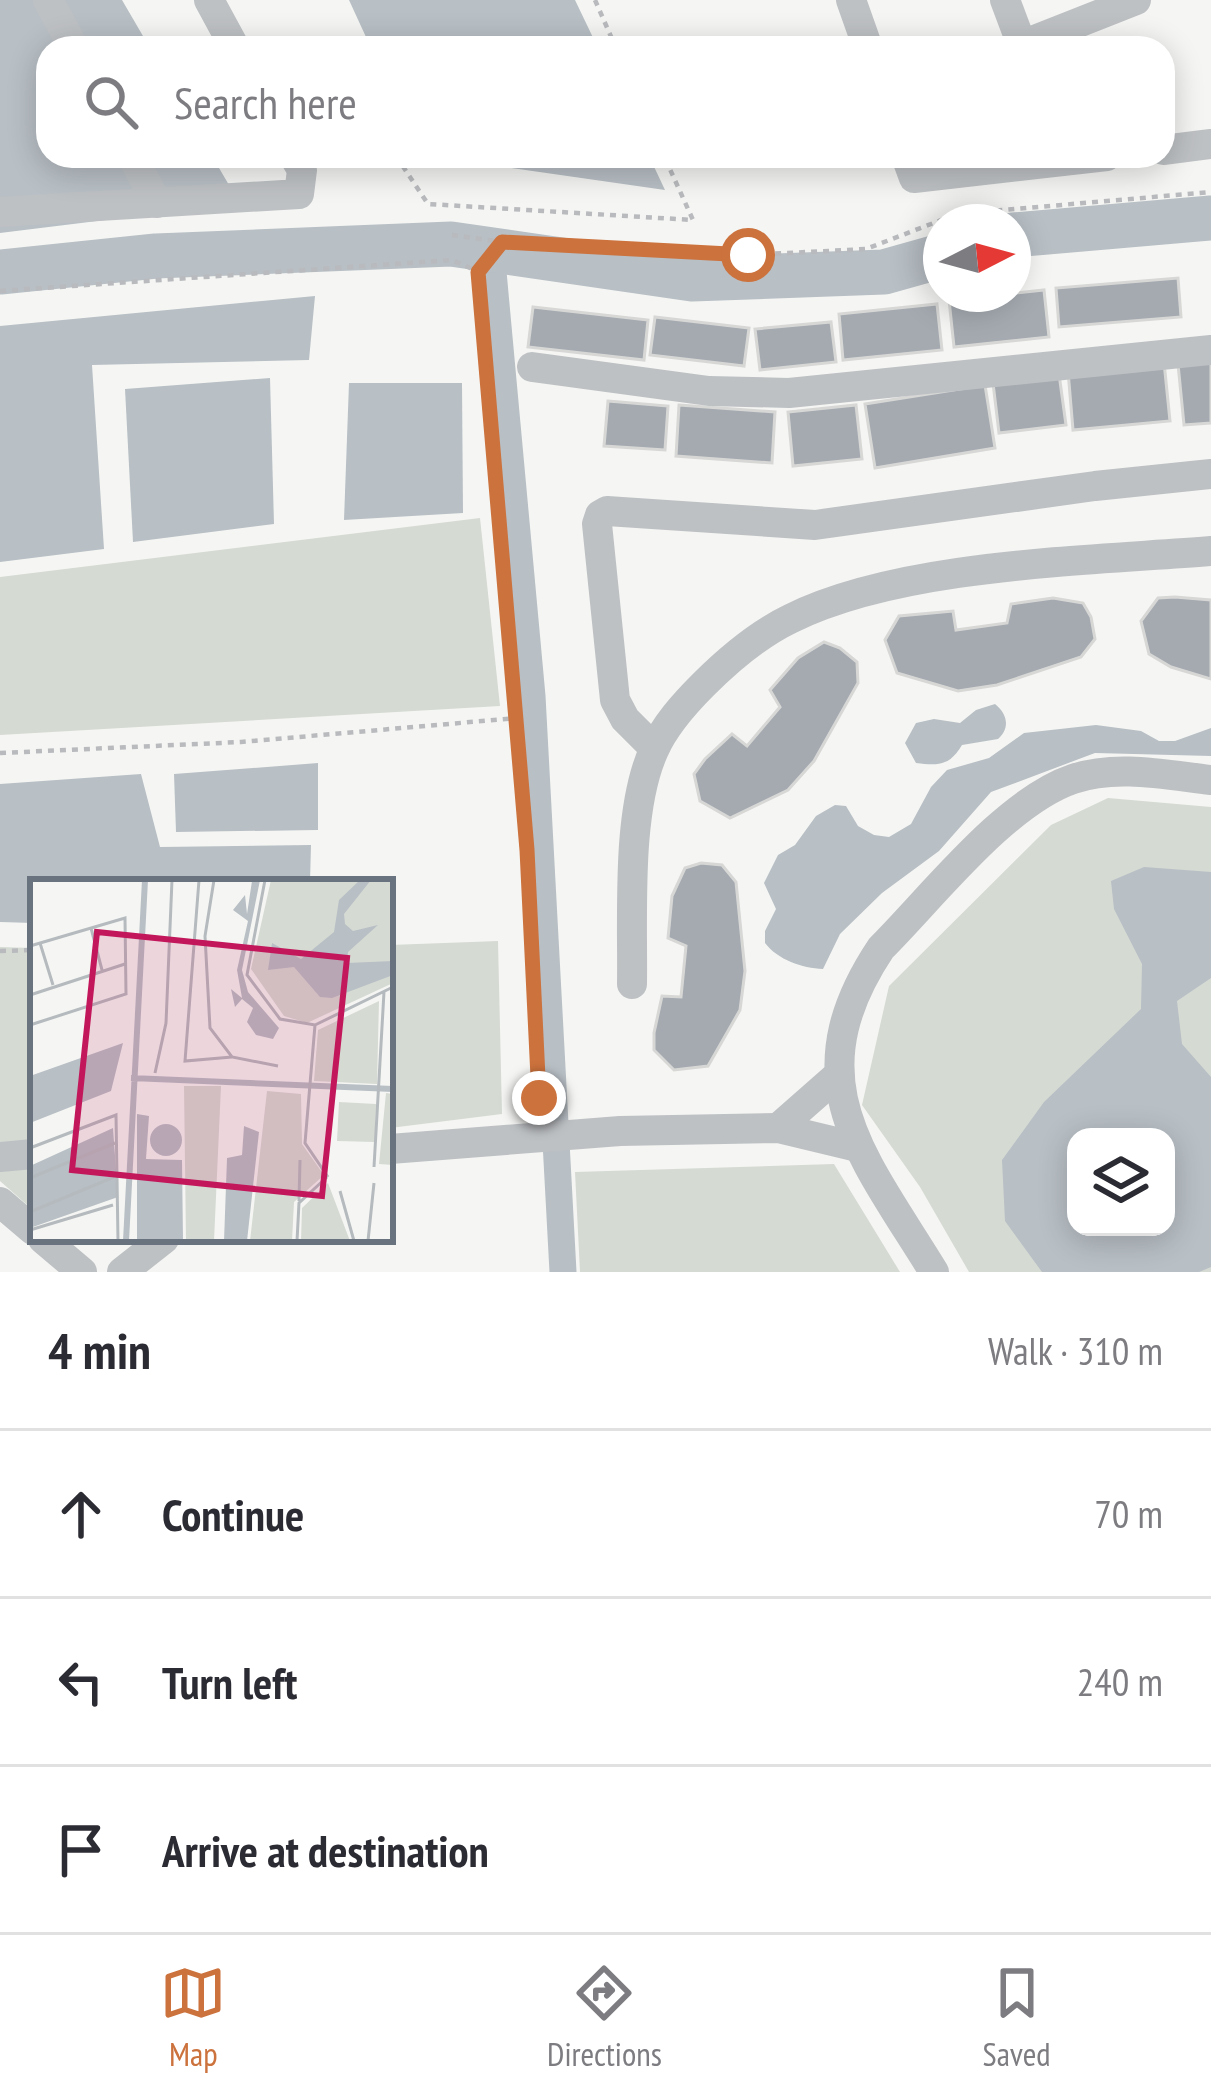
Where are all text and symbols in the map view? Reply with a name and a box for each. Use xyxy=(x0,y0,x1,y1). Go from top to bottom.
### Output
search box xyxy=(36,36,1175,168)
icon: search xyxy=(78,69,144,135)
text: Search here xyxy=(174,73,357,131)
north arrow xyxy=(923,204,1031,312)
route start xyxy=(721,228,775,282)
inset map xyxy=(30,879,393,1242)
route end xyxy=(512,1071,566,1125)
map controls xyxy=(1067,1128,1175,1236)
button: layers xyxy=(1067,1128,1175,1236)
text: 4 min xyxy=(48,1317,151,1383)
text: Walk · 310 m xyxy=(988,1325,1163,1376)
icon: ahead xyxy=(48,1481,114,1547)
text: Continue xyxy=(162,1485,304,1543)
text: 70 m xyxy=(1094,1488,1163,1539)
icon: left xyxy=(48,1649,114,1715)
text: Turn left xyxy=(162,1653,297,1711)
text: 240 m xyxy=(1077,1656,1163,1707)
icon: arrive xyxy=(48,1817,114,1883)
text: Arrive at destination xyxy=(162,1821,489,1879)
tab: Map xyxy=(160,1960,226,2075)
tab: Directions xyxy=(547,1960,662,2075)
tab: Saved xyxy=(983,1960,1051,2075)

